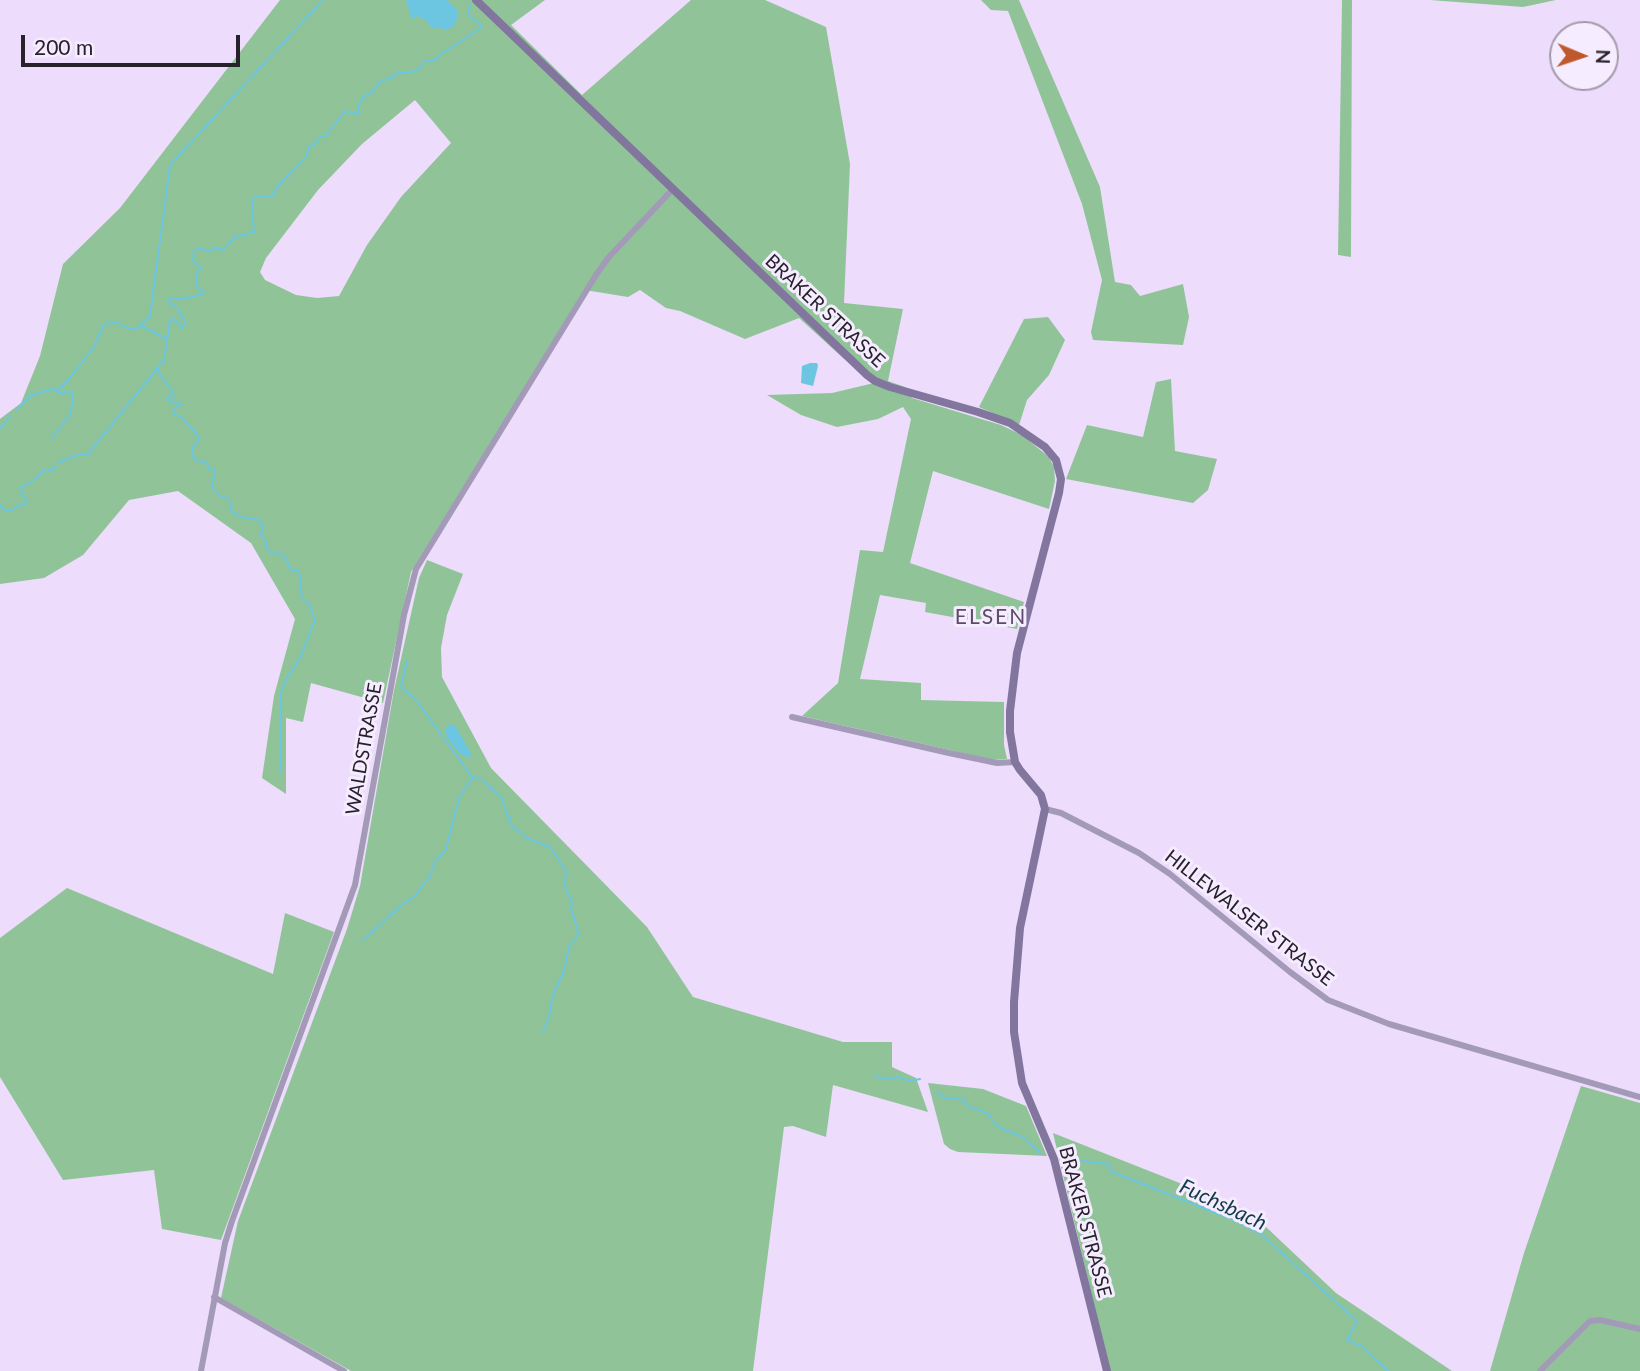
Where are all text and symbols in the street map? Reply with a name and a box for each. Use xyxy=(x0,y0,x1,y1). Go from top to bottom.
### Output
scale bar xyxy=(24,21,243,65)
north arrow xyxy=(1549,21,1619,91)
text: 200 m xyxy=(34,34,93,59)
text: N xyxy=(1592,49,1615,64)
street label: BRAKER STRASSE xyxy=(760,250,890,372)
district label: ELSEN xyxy=(955,604,1027,630)
street label: WALDSTRASSE xyxy=(341,681,387,817)
street label: HILLEWALSER STRASSE xyxy=(1160,845,1338,991)
street label: BRAKER STRASSE xyxy=(1054,1144,1116,1300)
water label: Fuchsbach xyxy=(1176,1174,1270,1236)

